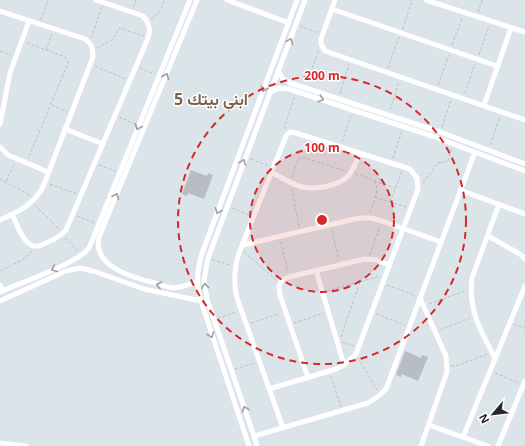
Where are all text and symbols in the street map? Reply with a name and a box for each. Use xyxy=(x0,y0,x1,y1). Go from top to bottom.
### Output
one-way arrow xyxy=(285,37,293,44)
text: 200 m xyxy=(304,67,340,84)
one-way arrow xyxy=(161,73,169,81)
one-way arrow xyxy=(261,86,269,93)
district label: ابنى بيتك 5 xyxy=(174,88,248,110)
one-way arrow xyxy=(317,94,324,103)
one-way arrow xyxy=(135,123,143,130)
text: 100 m xyxy=(304,139,340,156)
one-way arrow xyxy=(239,159,247,166)
one-way arrow xyxy=(112,193,120,200)
one-way arrow xyxy=(215,207,223,214)
centre of rings xyxy=(315,213,329,227)
one-way arrow xyxy=(51,264,58,272)
one-way arrow xyxy=(156,281,163,289)
one-way arrow xyxy=(200,283,209,289)
one-way arrow xyxy=(207,332,215,339)
north arrow xyxy=(473,394,513,434)
one-way arrow xyxy=(241,405,249,412)
text: N xyxy=(475,411,492,426)

